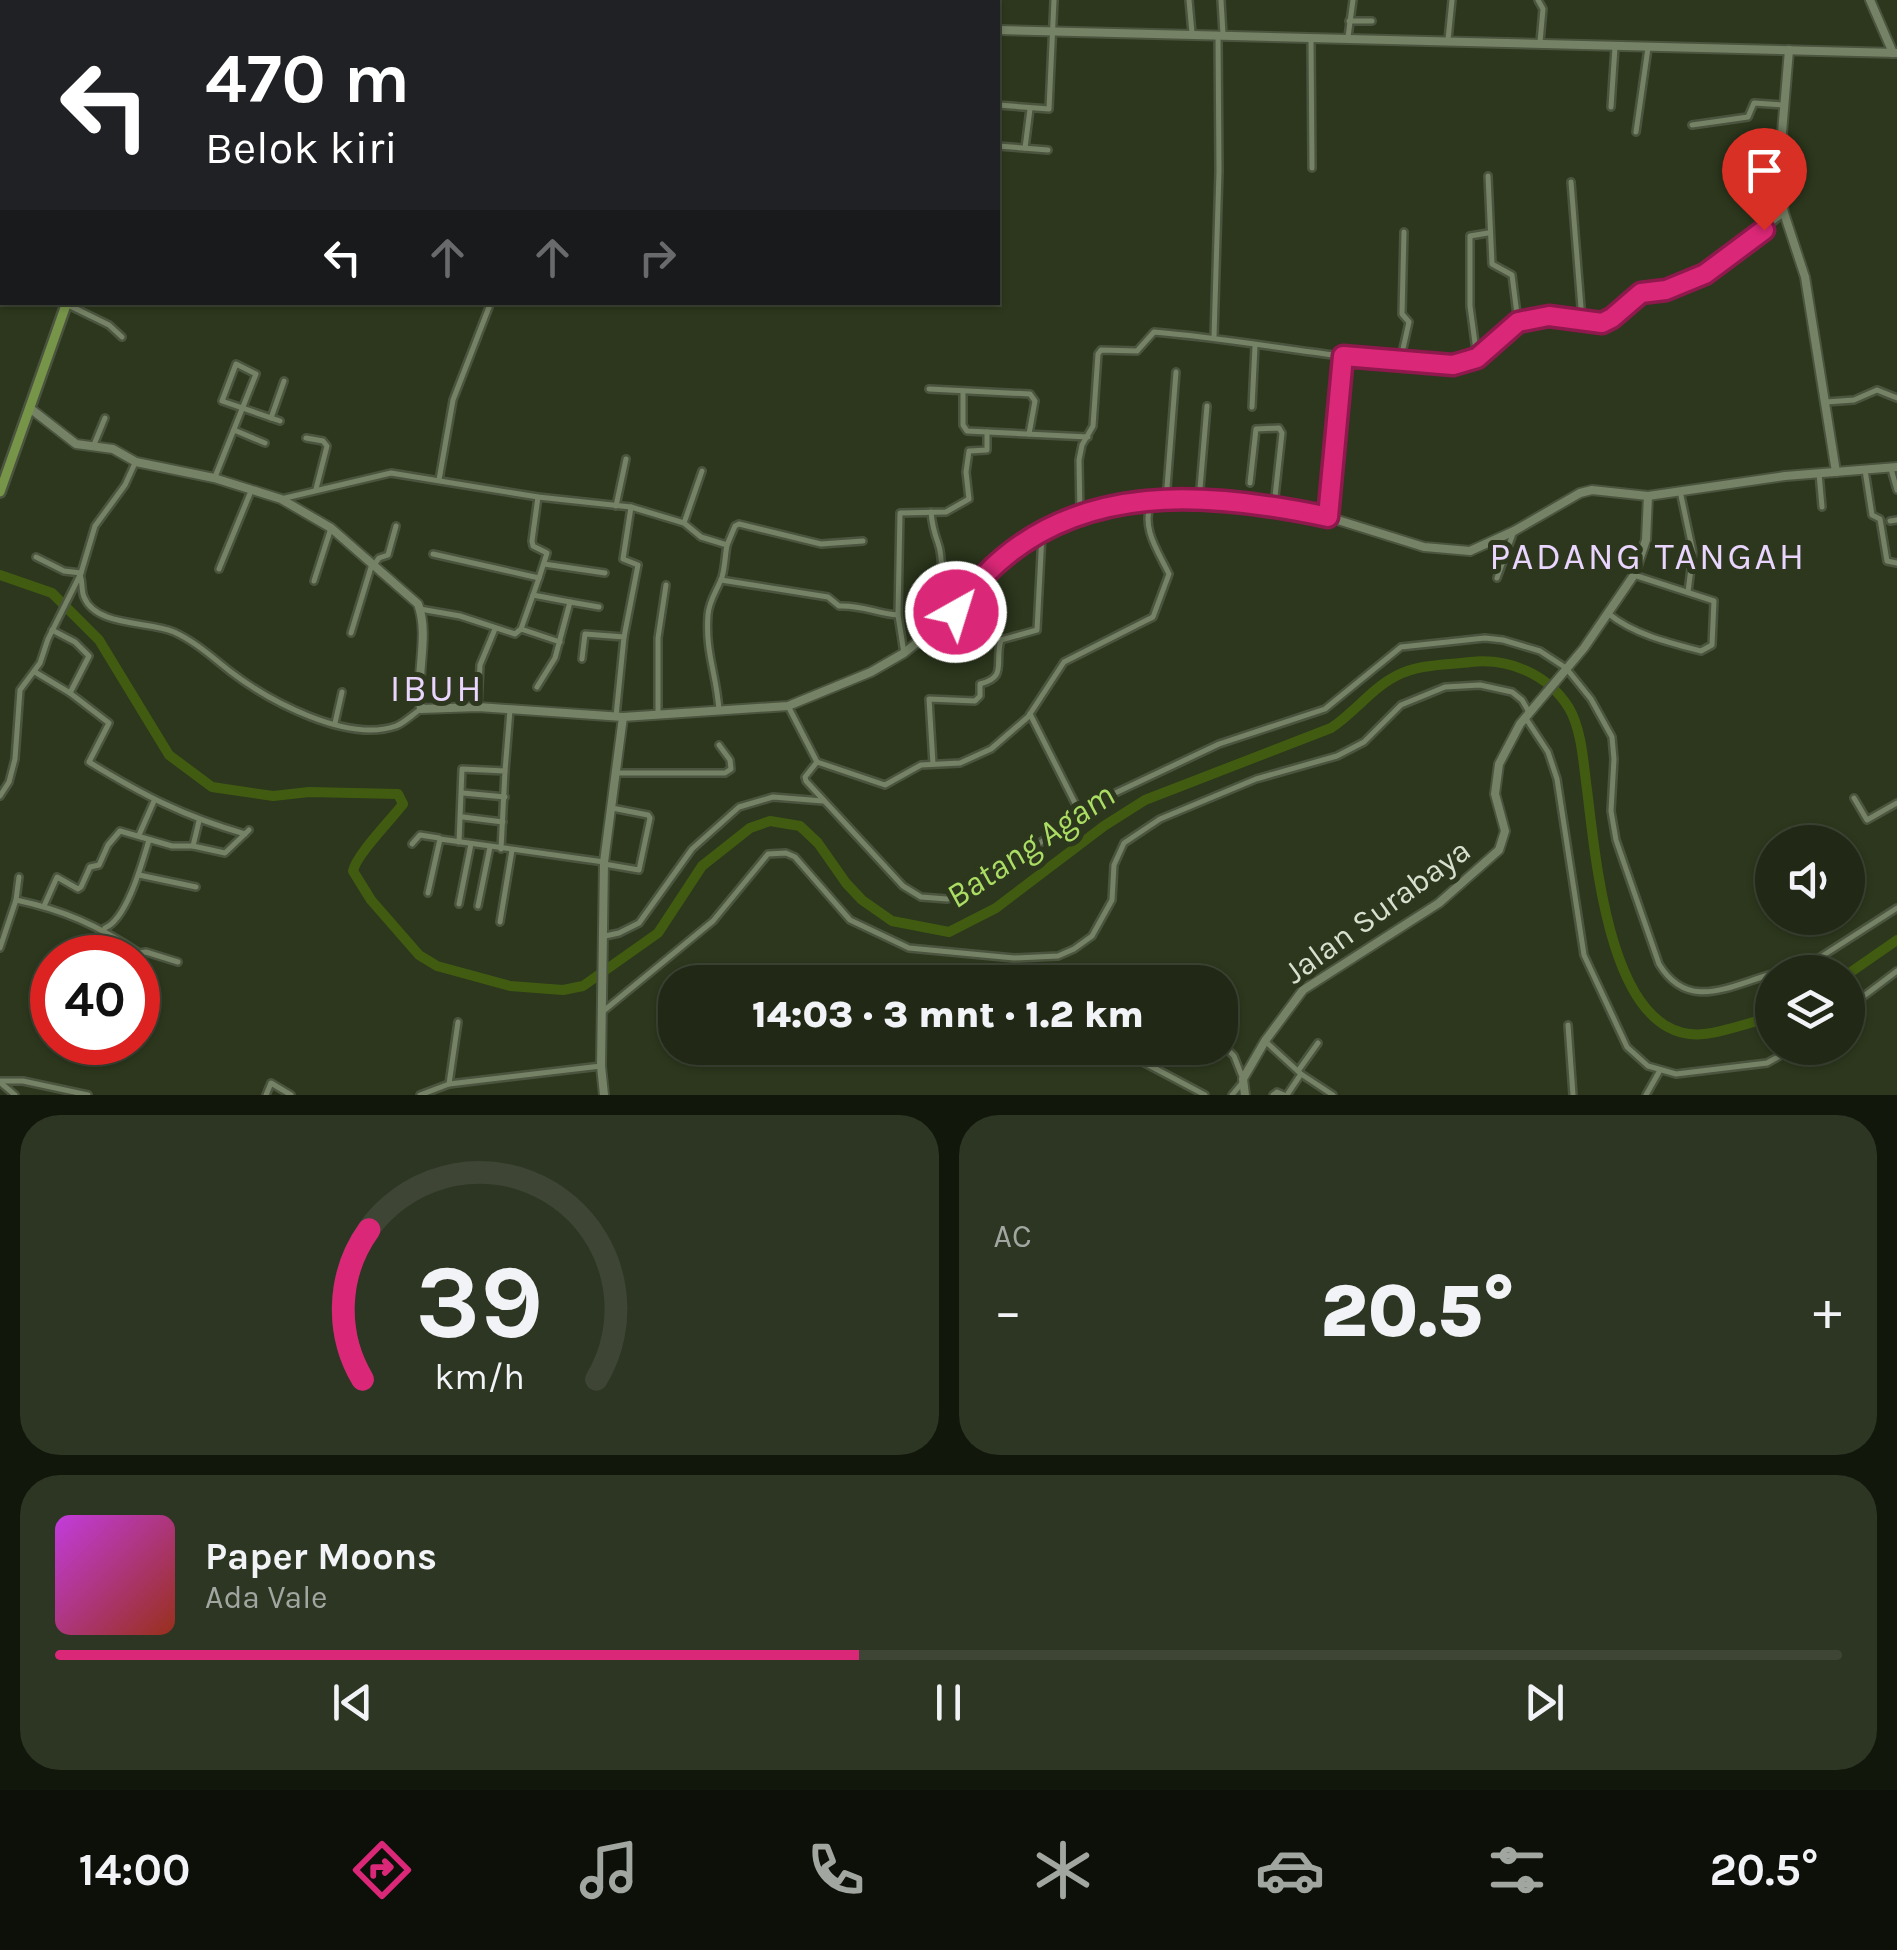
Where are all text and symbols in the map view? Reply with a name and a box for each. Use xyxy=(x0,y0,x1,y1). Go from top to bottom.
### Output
text: 470 m xyxy=(205,38,410,120)
icon: left xyxy=(40,40,170,170)
text: Belok kiri xyxy=(205,122,398,174)
pin xyxy=(1722,128,1807,231)
icon: arrive xyxy=(1737,143,1792,198)
icon: left xyxy=(315,230,370,285)
icon: ahead xyxy=(420,230,475,285)
icon: ahead xyxy=(525,230,580,285)
icon: right xyxy=(630,230,685,285)
district label: PADANG TANGAH xyxy=(1489,534,1807,579)
position arrow xyxy=(904,560,1008,664)
district label: IBUH xyxy=(390,666,484,711)
water label: Batang Agam xyxy=(938,774,1122,917)
map controls xyxy=(1755,825,1865,1065)
button: sound xyxy=(1755,825,1865,935)
street label: Jalan Surabaya xyxy=(1277,831,1478,991)
speed limit sign: 40 xyxy=(30,935,160,1065)
button: layers xyxy=(1755,955,1865,1065)
text: 14:03 · 3 mnt · 1.2 km xyxy=(752,992,1144,1037)
text: AC xyxy=(994,1218,1032,1255)
text: 39 xyxy=(415,1242,543,1363)
text: 20.5° xyxy=(1320,1267,1515,1355)
text: − xyxy=(994,1279,1022,1343)
text: + xyxy=(1813,1279,1842,1343)
text: km/h xyxy=(434,1356,525,1398)
text: Paper Moons xyxy=(205,1534,437,1579)
text: Ada Vale xyxy=(205,1579,328,1616)
icon: previous xyxy=(325,1675,380,1730)
icon: pause xyxy=(921,1675,976,1730)
icon: next xyxy=(1517,1675,1572,1730)
icon: directions xyxy=(347,1835,417,1905)
icon: music xyxy=(574,1835,644,1905)
icon: phone xyxy=(801,1835,871,1905)
icon: climate xyxy=(1028,1835,1098,1905)
icon: car xyxy=(1255,1835,1325,1905)
icon: filters xyxy=(1482,1835,1552,1905)
text: 14:00 xyxy=(79,1844,190,1896)
text: 20.5° xyxy=(1709,1844,1818,1896)

